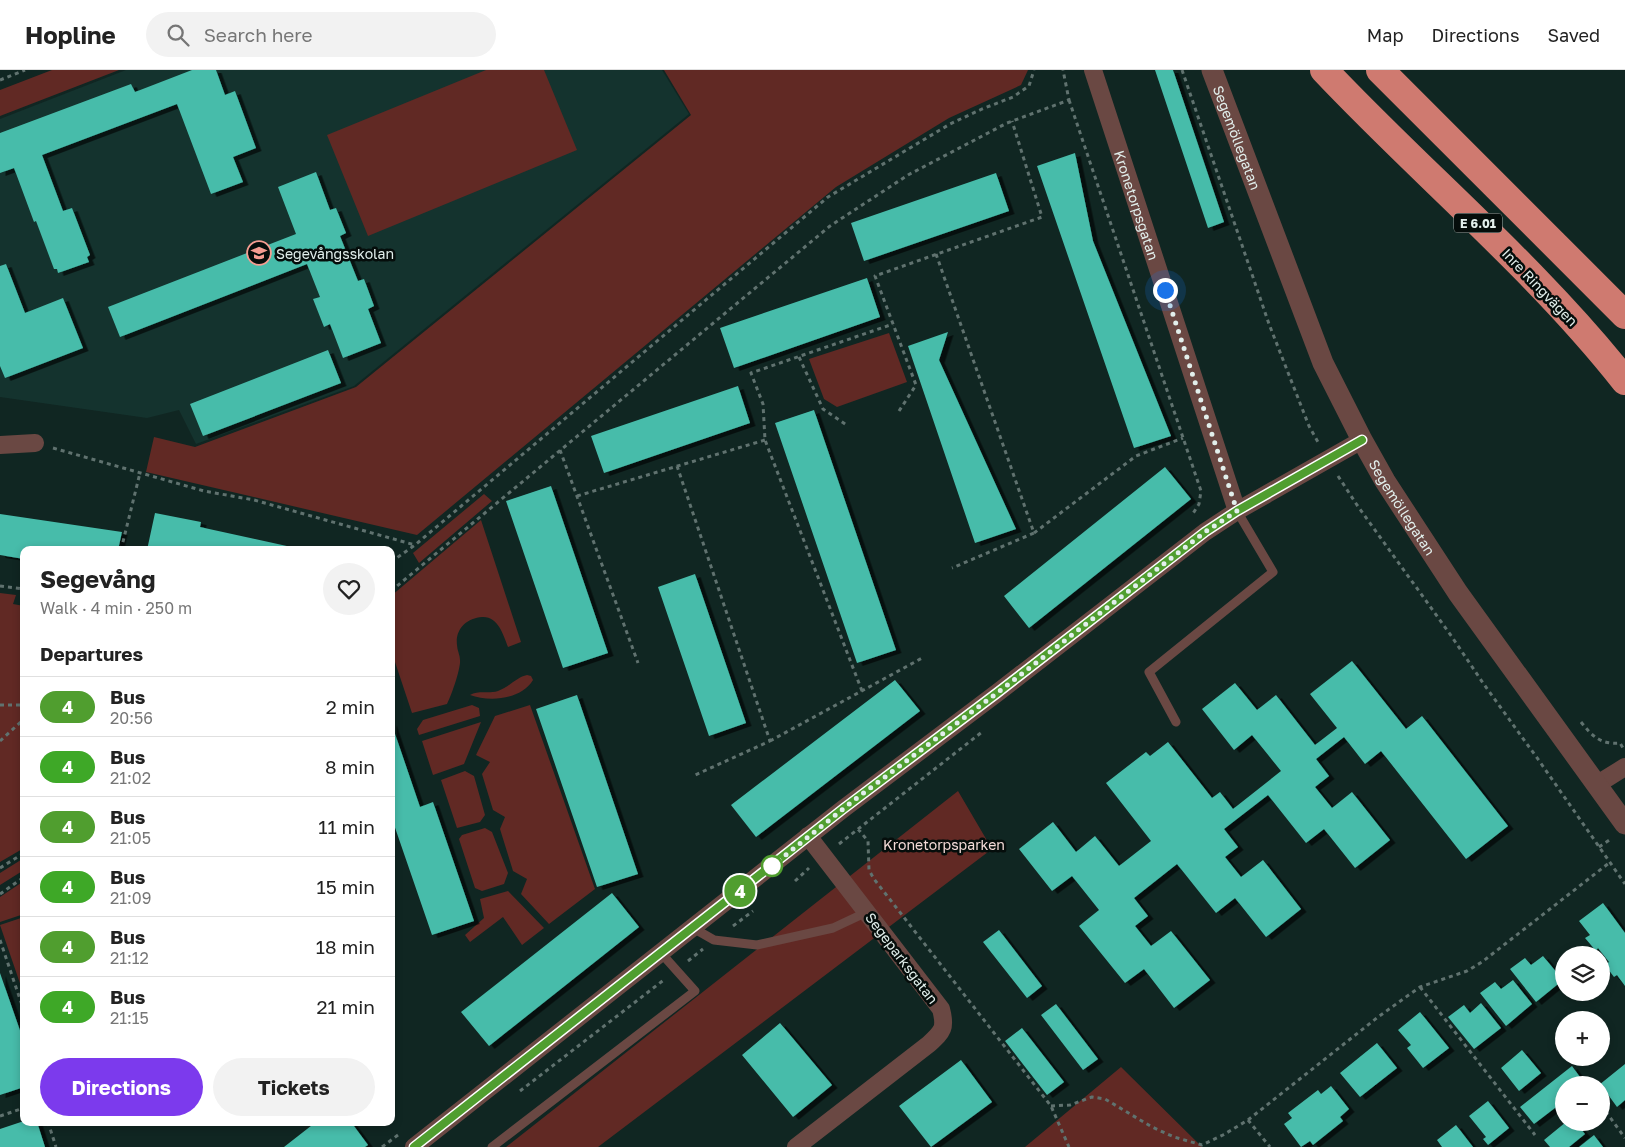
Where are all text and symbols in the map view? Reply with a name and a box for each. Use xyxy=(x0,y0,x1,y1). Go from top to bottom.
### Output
search box xyxy=(146,12,496,57)
text: Hopline xyxy=(25,20,116,49)
icon: search xyxy=(164,21,192,49)
text: Search here xyxy=(204,23,313,46)
text: Map xyxy=(1367,24,1403,46)
text: Directions xyxy=(1431,24,1519,46)
text: Saved xyxy=(1547,24,1600,46)
street label: Segemöllegatan xyxy=(1210,83,1265,192)
street label: Kronetorpsgatan xyxy=(1111,148,1163,262)
road number: E 6.01 xyxy=(1454,214,1502,232)
school or university icon: Segevångsskolan xyxy=(246,240,272,266)
place label: Segevångsskolan xyxy=(276,245,394,262)
street label: Inre Ringvägen xyxy=(1499,245,1581,329)
your location xyxy=(1153,278,1178,303)
street label: Segemöllegatan xyxy=(1366,456,1439,558)
button: heart xyxy=(323,563,375,615)
text: Segevång xyxy=(40,564,155,593)
text: Walk · 4 min · 250 m xyxy=(40,598,192,618)
text: Departures xyxy=(40,642,143,665)
text: Bus xyxy=(110,685,145,708)
text: 2 min xyxy=(326,695,375,718)
text: 4 xyxy=(62,696,73,718)
text: 20:56 xyxy=(110,708,153,728)
text: Bus xyxy=(110,745,145,768)
text: 8 min xyxy=(325,755,375,778)
text: 4 xyxy=(62,756,73,778)
text: 21:02 xyxy=(110,768,151,788)
text: Bus xyxy=(110,805,145,828)
text: 11 min xyxy=(318,815,375,838)
text: 4 xyxy=(62,816,73,838)
text: 21:05 xyxy=(110,828,151,848)
park label: Kronetorpsparken xyxy=(883,836,1005,853)
unlabelled marker xyxy=(761,855,783,877)
text: Bus xyxy=(110,865,145,888)
text: 15 min xyxy=(316,875,375,898)
line badge: 4 xyxy=(724,875,756,907)
text: 4 xyxy=(62,876,73,898)
text: 4 xyxy=(734,880,746,902)
text: 21:09 xyxy=(110,888,151,908)
street label: Segeparksgatan xyxy=(862,909,942,1007)
text: Bus xyxy=(110,925,145,948)
text: 18 min xyxy=(316,935,375,958)
text: 4 xyxy=(62,936,73,958)
map controls xyxy=(1555,946,1610,1131)
button: layers xyxy=(1555,946,1610,1001)
text: 21:12 xyxy=(110,948,149,968)
text: Bus xyxy=(110,985,145,1008)
text: 21 min xyxy=(316,995,375,1018)
text: 4 xyxy=(62,996,73,1018)
text: 21:15 xyxy=(110,1008,149,1028)
button: + xyxy=(1555,1011,1610,1066)
button: Directions xyxy=(40,1058,203,1116)
button: Tickets xyxy=(213,1058,375,1116)
button: − xyxy=(1555,1076,1610,1131)

